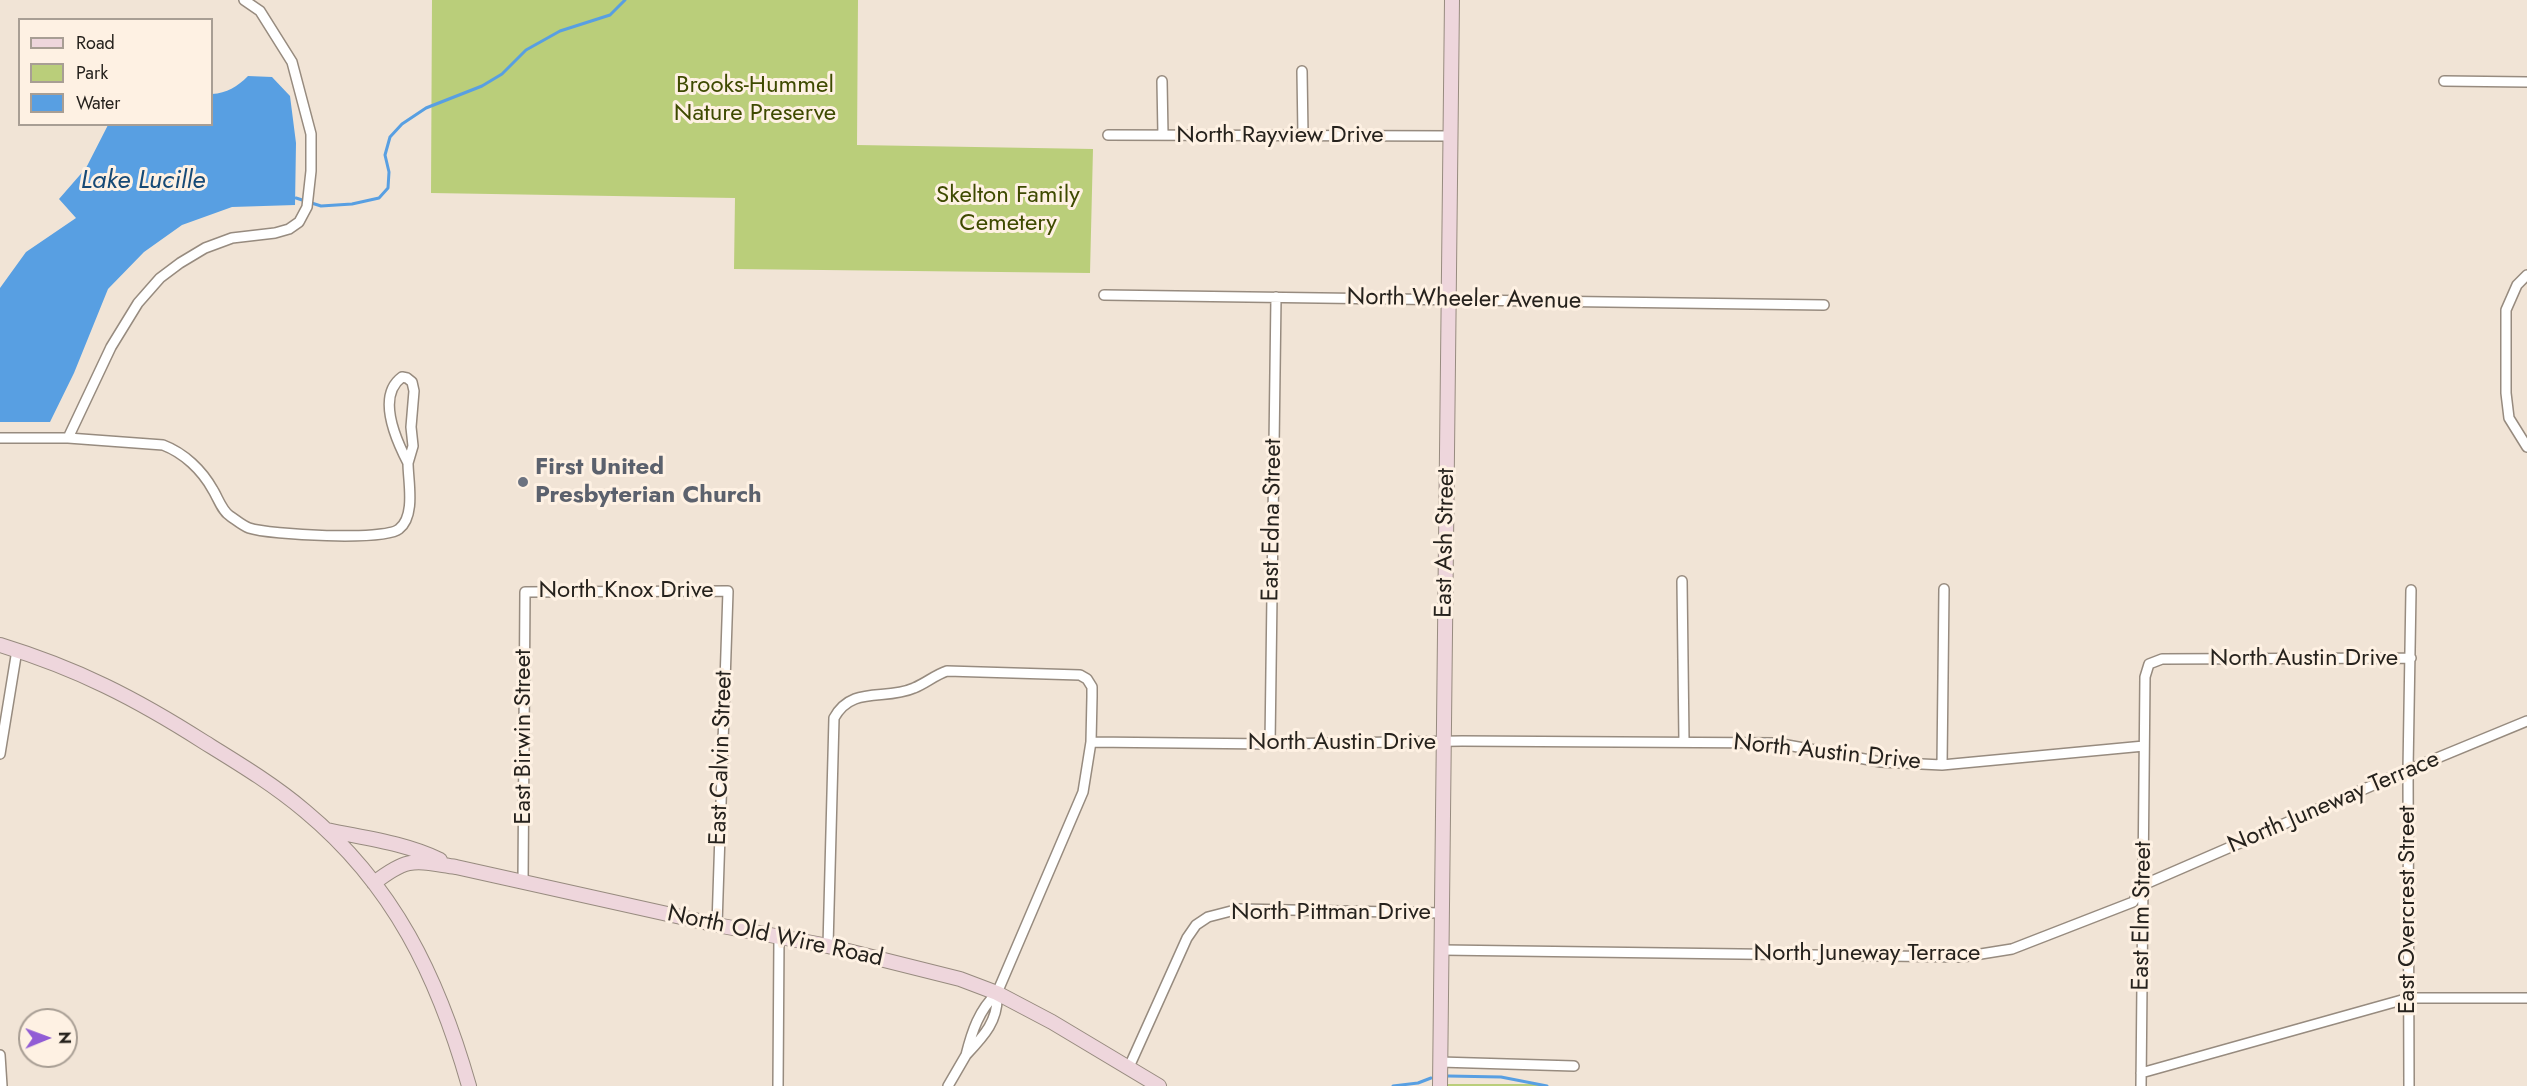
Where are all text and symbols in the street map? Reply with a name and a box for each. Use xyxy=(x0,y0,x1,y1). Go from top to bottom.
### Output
legend xyxy=(18,18,213,126)
text: Road xyxy=(76,30,115,56)
text: Park xyxy=(76,60,108,86)
park label: Brooks-Hummel Nature Preserve xyxy=(674,72,836,128)
text: Water xyxy=(76,90,120,116)
street label: North Rayview Drive xyxy=(1176,122,1384,150)
water label: Lake Lucille xyxy=(81,166,205,198)
park label: Skelton Family Cemetery xyxy=(936,182,1080,238)
street label: North Wheeler Avenue xyxy=(1346,284,1582,316)
street label: East Edna Street xyxy=(1257,438,1289,602)
place label: First United Presbyterian Church xyxy=(535,454,762,510)
street label: East Ash Street xyxy=(1430,468,1462,618)
marker: First United Presbyterian Church xyxy=(516,475,530,489)
street label: North Knox Drive xyxy=(538,577,714,605)
street label: North Austin Drive xyxy=(2210,645,2398,673)
street label: East Birwin Street xyxy=(510,649,538,825)
street label: East Calvin Street xyxy=(705,670,739,846)
street label: North Austin Drive xyxy=(1248,729,1436,757)
street label: North Austin Drive xyxy=(1732,729,1922,777)
street label: North Juneway Terrace xyxy=(2224,745,2444,861)
street label: East Overcrest Street xyxy=(2394,806,2422,1014)
street label: East Elm Street xyxy=(2127,841,2159,991)
street label: North Pittman Drive xyxy=(1231,899,1431,927)
street label: North Old Wire Road xyxy=(664,900,886,974)
street label: North Juneway Terrace xyxy=(1754,940,1980,968)
north arrow xyxy=(18,1008,78,1068)
text: N xyxy=(53,1031,76,1044)

